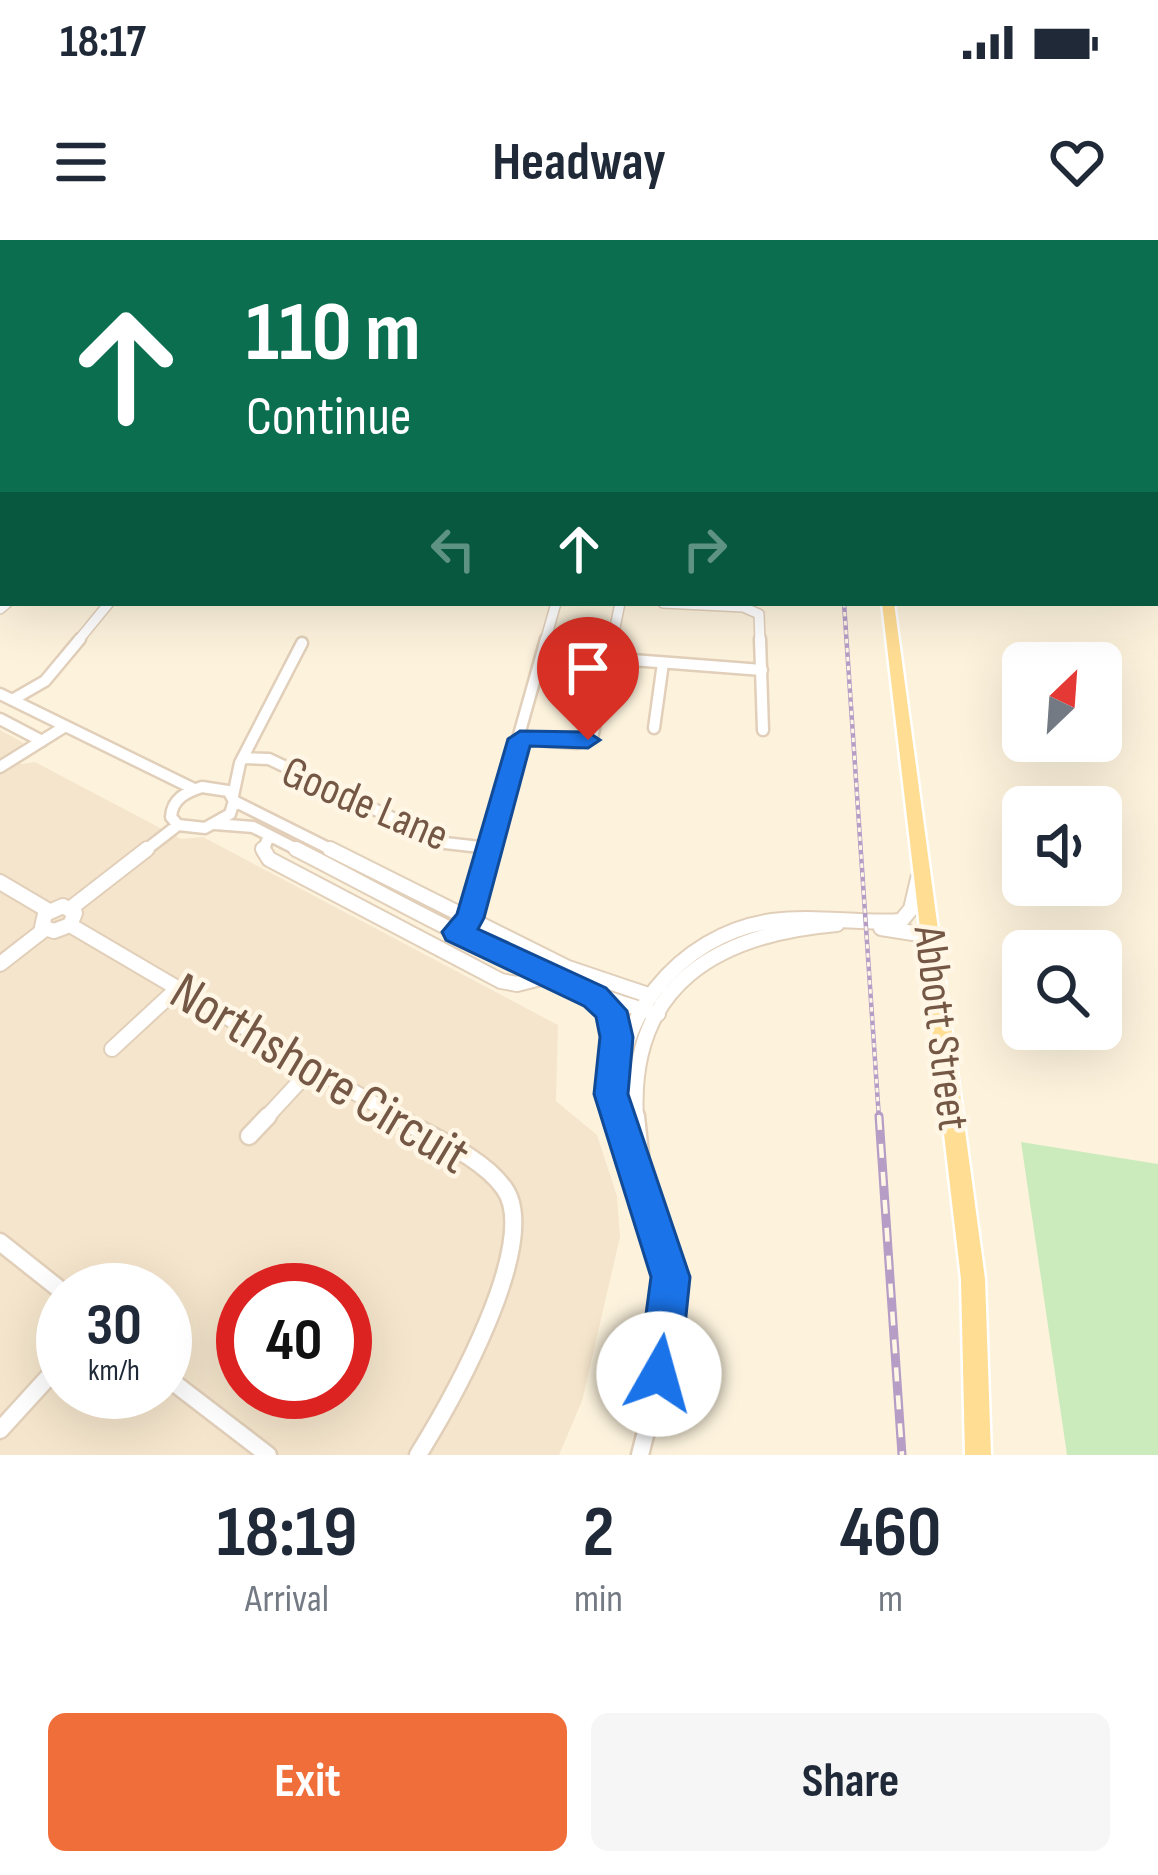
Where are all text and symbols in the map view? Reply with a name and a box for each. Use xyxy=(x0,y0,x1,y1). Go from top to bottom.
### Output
text: 18:17 xyxy=(60,15,146,70)
icon: menu xyxy=(48,129,114,195)
icon: heart xyxy=(1044,129,1110,195)
text: Headway xyxy=(492,130,666,195)
text: 110 m xyxy=(246,283,421,384)
icon: ahead xyxy=(48,288,204,444)
text: Continue xyxy=(246,385,412,450)
icon: left xyxy=(420,516,486,582)
icon: ahead xyxy=(546,516,612,582)
icon: right xyxy=(672,516,738,582)
pin xyxy=(537,617,639,740)
icon: arrive xyxy=(555,635,621,701)
north arrow xyxy=(1002,642,1122,762)
map controls xyxy=(1002,642,1122,1050)
street label: Goode Lane xyxy=(274,745,456,864)
button: sound xyxy=(1002,786,1122,906)
street label: Abbott Street xyxy=(901,922,980,1134)
button: search xyxy=(1002,930,1122,1050)
street label: Northshore Circuit xyxy=(159,959,481,1189)
speed limit sign: 40 xyxy=(216,1263,372,1419)
text: 30 xyxy=(86,1290,142,1362)
position arrow xyxy=(596,1311,722,1437)
text: km/h xyxy=(88,1353,140,1389)
text: 18:19 xyxy=(217,1490,357,1577)
text: 2 xyxy=(583,1490,614,1577)
text: 460 xyxy=(840,1490,941,1577)
text: Arrival xyxy=(245,1576,329,1623)
text: min xyxy=(574,1576,623,1623)
text: m xyxy=(878,1576,903,1623)
button: Exit xyxy=(48,1713,567,1851)
button: Share xyxy=(591,1713,1110,1851)

